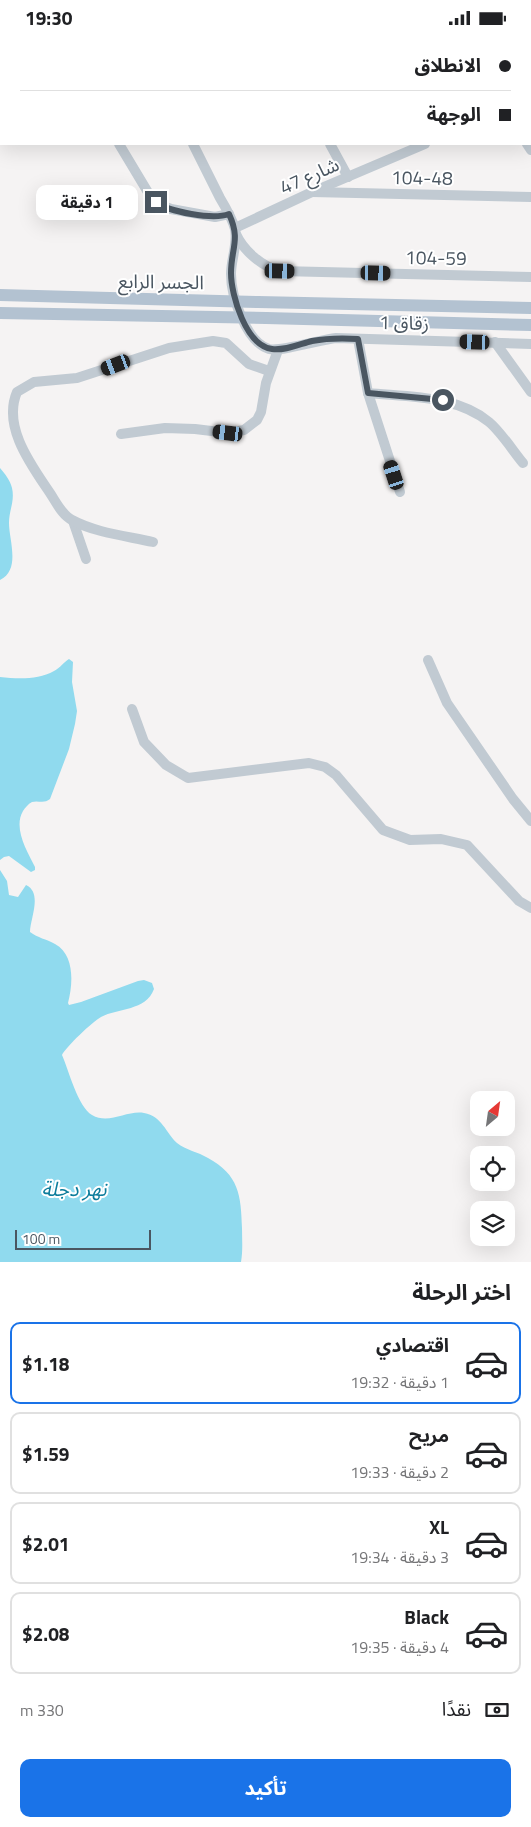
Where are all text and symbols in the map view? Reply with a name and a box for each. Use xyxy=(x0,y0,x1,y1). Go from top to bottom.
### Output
text: 19:30 xyxy=(25,3,72,32)
text: الانطلاق xyxy=(415,50,481,79)
text: الوجهة xyxy=(427,99,481,128)
street label: شارع 47 xyxy=(275,149,343,201)
street label: 104-48 xyxy=(391,162,453,192)
callout: 1 دقيقة xyxy=(36,185,138,219)
text: 1 دقيقة xyxy=(61,190,113,214)
route end xyxy=(145,191,167,213)
street label: 104-59 xyxy=(405,242,467,272)
car xyxy=(264,263,295,279)
car xyxy=(360,265,391,281)
street label: الجسر الرابع xyxy=(118,266,204,297)
street label: زقاق 1 xyxy=(379,307,429,337)
car xyxy=(459,334,490,350)
car xyxy=(99,353,132,377)
route start xyxy=(432,389,454,411)
car xyxy=(212,424,243,442)
car xyxy=(382,458,405,492)
north arrow xyxy=(470,1091,515,1136)
map controls xyxy=(470,1091,515,1246)
button: locate xyxy=(470,1146,515,1191)
water label: نهر دجلة xyxy=(42,1173,108,1204)
button: layers xyxy=(470,1201,515,1246)
scale bar xyxy=(15,1227,151,1250)
text: 100 m xyxy=(22,1228,60,1249)
text: اختر الرحلة xyxy=(412,1275,511,1309)
text: اقتصادي xyxy=(376,1330,449,1359)
icon: car xyxy=(464,1341,509,1386)
text: $1.18 xyxy=(22,1349,69,1378)
text: 1 دقيقة · 19:32 xyxy=(350,1370,449,1394)
text: مريح xyxy=(409,1420,449,1449)
icon: car xyxy=(464,1431,509,1476)
text: $1.59 xyxy=(22,1439,69,1468)
text: 2 دقيقة · 19:33 xyxy=(350,1460,449,1484)
text: XL xyxy=(429,1512,449,1541)
icon: car xyxy=(464,1521,509,1566)
text: $2.01 xyxy=(22,1529,69,1558)
text: 3 دقيقة · 19:34 xyxy=(350,1545,449,1569)
text: Black xyxy=(404,1602,449,1631)
icon: car xyxy=(464,1611,509,1656)
text: $2.08 xyxy=(22,1619,69,1648)
text: 4 دقيقة · 19:35 xyxy=(350,1635,449,1659)
text: نقدًا xyxy=(442,1694,471,1723)
icon: cash xyxy=(483,1696,511,1724)
text: 330 m xyxy=(20,1698,64,1722)
button: تأكيد xyxy=(20,1759,511,1817)

